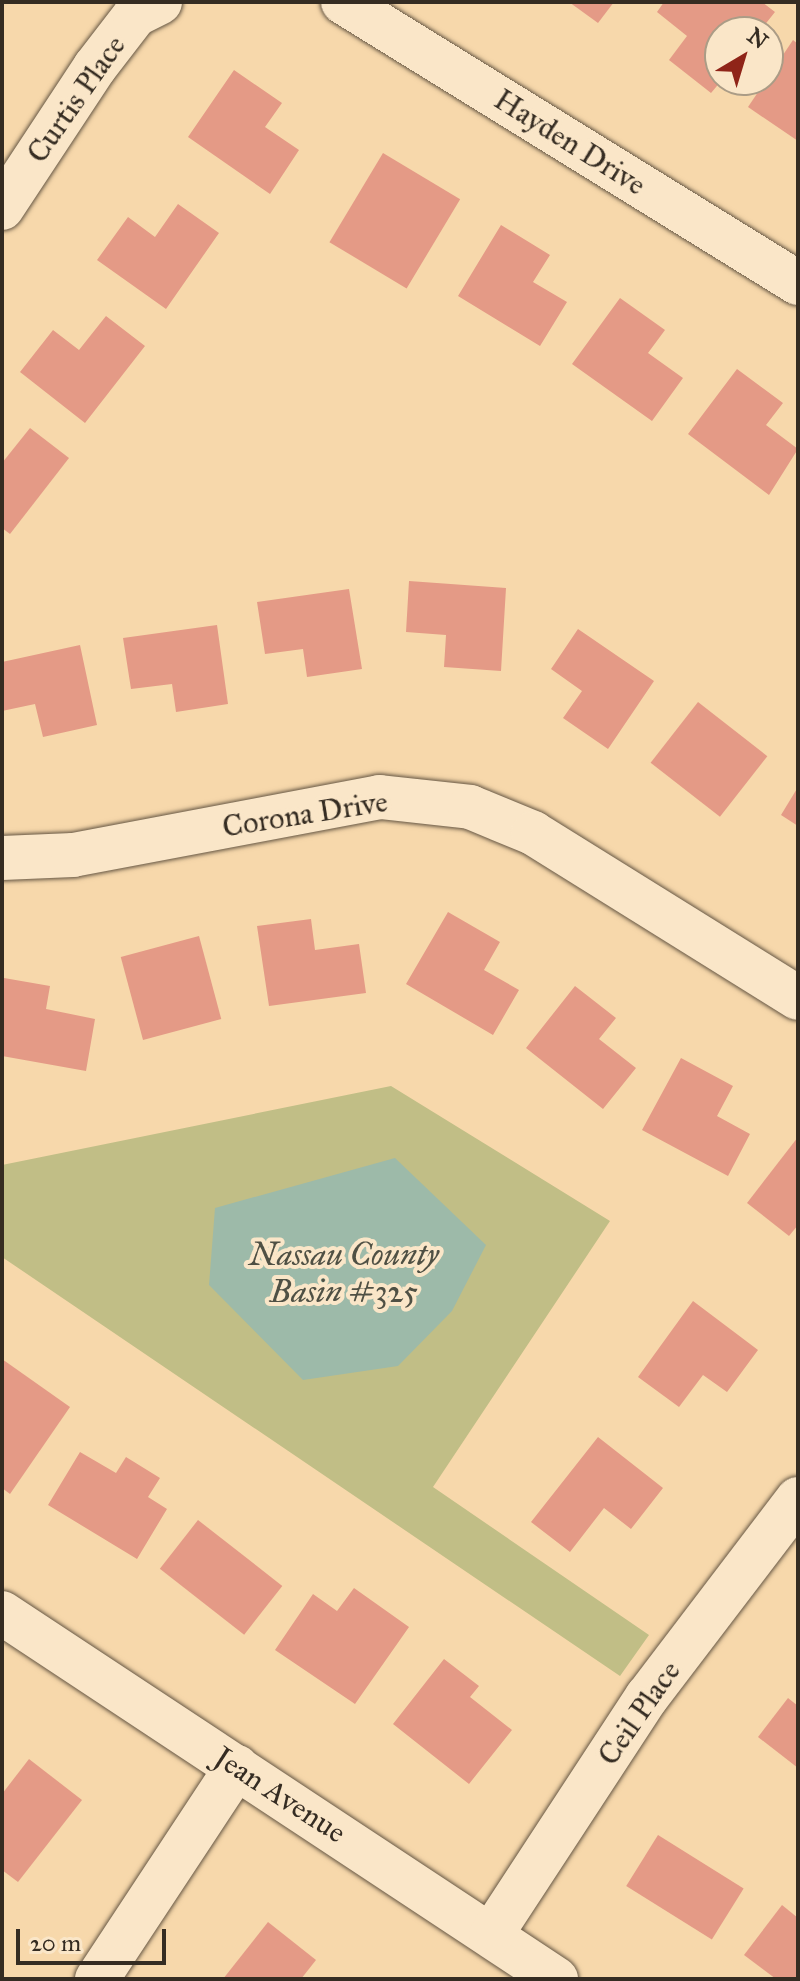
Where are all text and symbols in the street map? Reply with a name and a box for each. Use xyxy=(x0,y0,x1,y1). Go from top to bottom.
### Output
north arrow xyxy=(704,16,784,96)
text: N xyxy=(742,22,774,55)
street label: Curtis Place xyxy=(19,28,133,170)
street label: Hayden Drive xyxy=(488,81,652,203)
street label: Corona Drive xyxy=(220,783,390,845)
water label: Nassau County Basin #325 xyxy=(249,1237,439,1312)
street label: Ceil Place xyxy=(590,1654,688,1772)
street label: Jean Avenue xyxy=(208,1739,352,1851)
scale bar xyxy=(20,1913,170,1963)
text: 20 m xyxy=(30,1928,81,1958)

